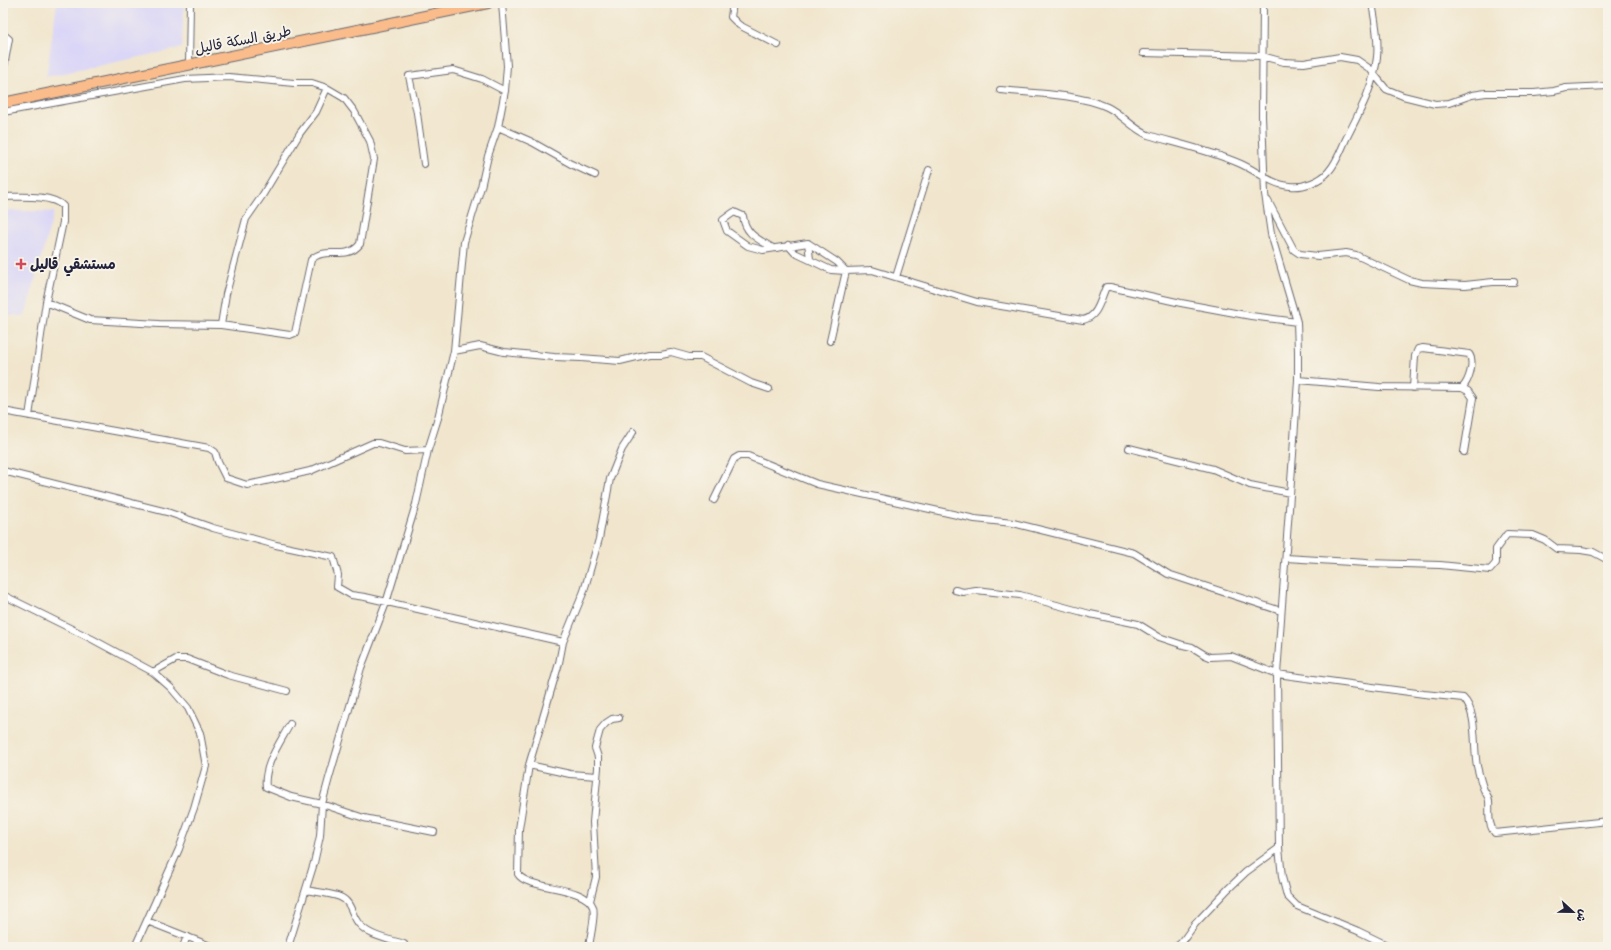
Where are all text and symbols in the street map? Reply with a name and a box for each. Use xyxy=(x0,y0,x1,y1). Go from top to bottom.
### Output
street label: طريق السكة قاليل xyxy=(193,22,293,58)
place label: مستشقي قاليل xyxy=(30,256,116,277)
marker: مستشقي قاليل xyxy=(15,258,27,270)
north arrow xyxy=(1553,892,1593,932)
text: ش xyxy=(1574,908,1590,924)

